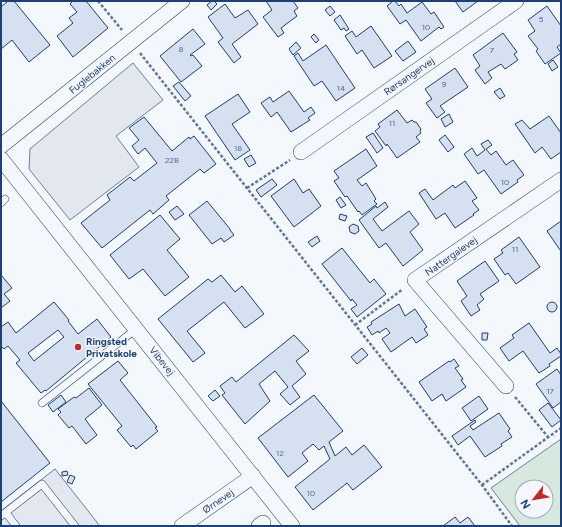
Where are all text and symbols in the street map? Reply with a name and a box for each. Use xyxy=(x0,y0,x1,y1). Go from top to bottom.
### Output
house number: 5 xyxy=(539,14,544,24)
house number: 10 xyxy=(422,22,430,32)
house number: 8 xyxy=(179,44,184,54)
house number: 7 xyxy=(490,45,495,55)
street label: Fuglebakken xyxy=(66,51,118,97)
street label: Rørsangervej xyxy=(381,54,437,98)
house number: 9 xyxy=(442,79,447,89)
house number: 14 xyxy=(337,83,345,93)
house number: 11 xyxy=(389,118,395,128)
house number: 18 xyxy=(234,143,242,153)
house number: 22B xyxy=(165,155,179,165)
house number: 10 xyxy=(501,177,509,187)
street label: Nattergalevej xyxy=(422,233,480,279)
house number: 11 xyxy=(512,244,518,254)
place label: Ringsted Privatskole xyxy=(86,335,137,360)
marker: Ringsted Privatskole xyxy=(73,342,83,352)
street label: Vibevej xyxy=(146,344,178,378)
house number: 17 xyxy=(546,386,554,396)
house number: 12 xyxy=(276,448,284,458)
north arrow xyxy=(514,479,554,519)
street label: Ørnevej xyxy=(200,485,236,516)
house number: 10 xyxy=(307,488,315,498)
text: N xyxy=(518,497,534,511)

